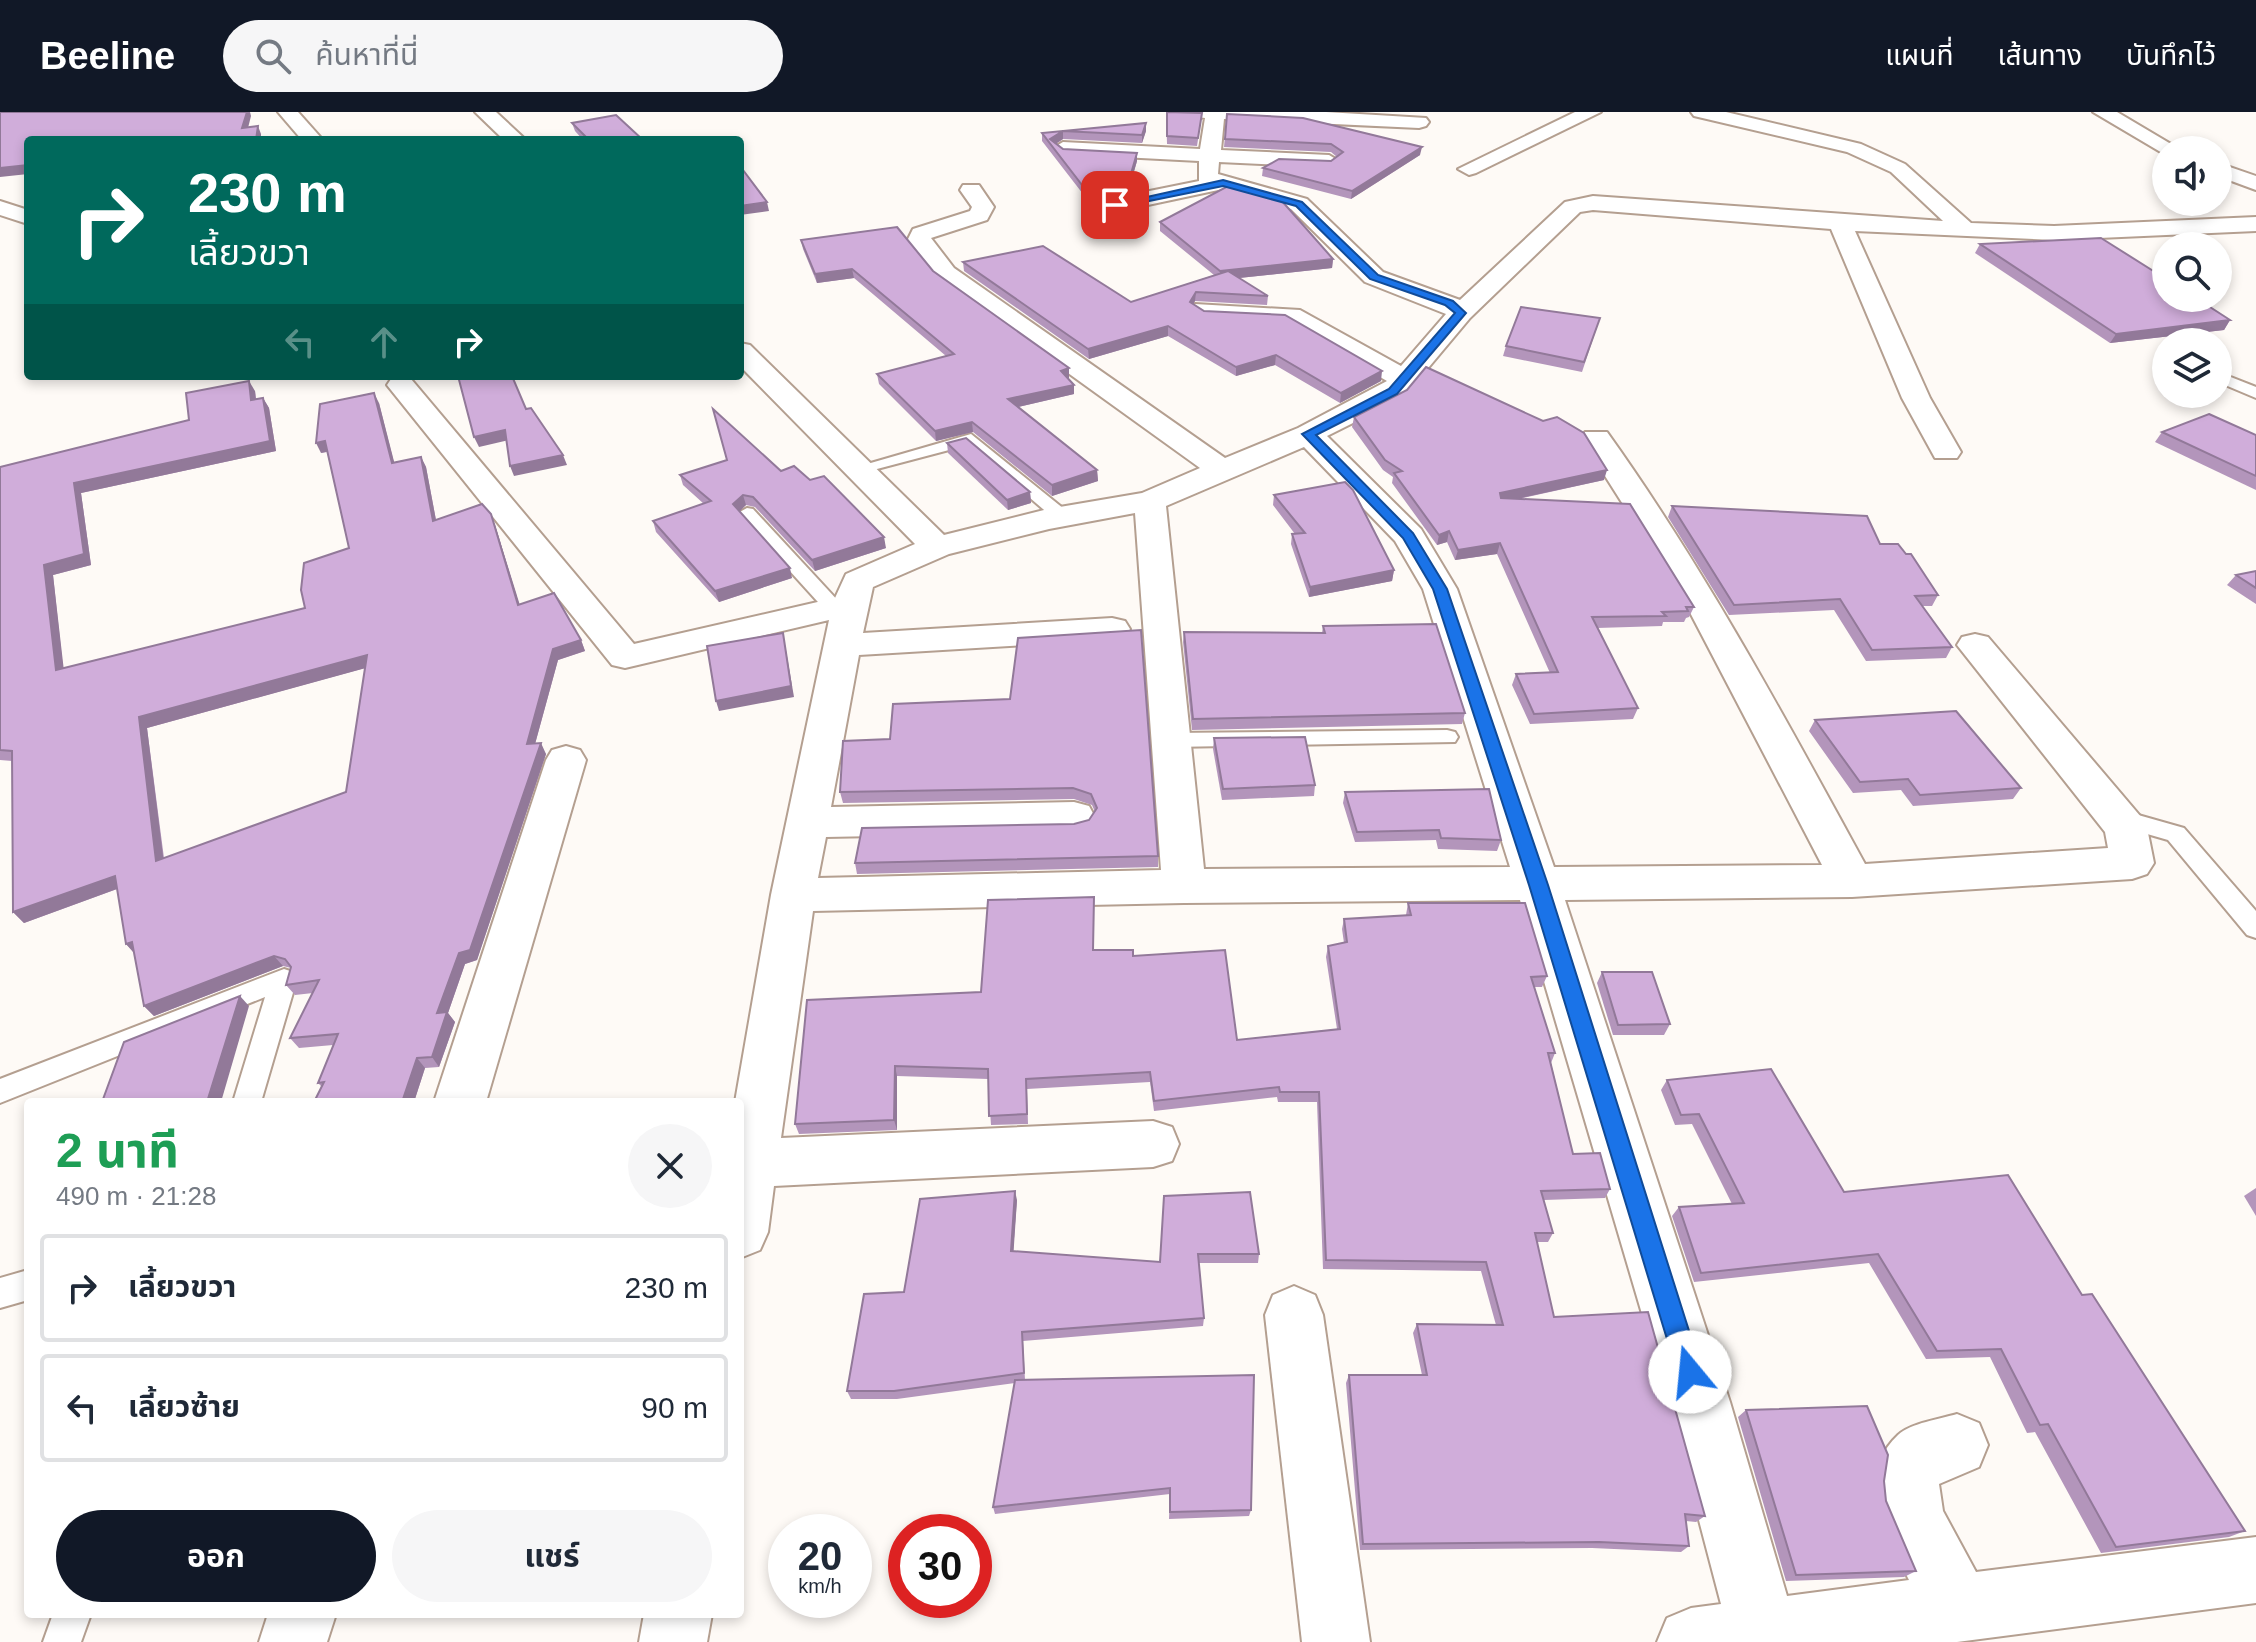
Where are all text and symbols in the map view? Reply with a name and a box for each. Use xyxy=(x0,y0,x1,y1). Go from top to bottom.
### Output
search box xyxy=(223,20,783,92)
icon: search xyxy=(251,34,295,78)
text: Beeline xyxy=(40,35,175,77)
text: ค้นหาที่นี่ xyxy=(315,38,418,71)
text: แผนที่ xyxy=(1885,40,1953,71)
text: เส้นทาง xyxy=(1997,40,2082,71)
text: บันทึกไว้ xyxy=(2126,40,2216,71)
map controls xyxy=(2152,136,2232,408)
button: sound xyxy=(2152,136,2232,216)
text: 230 m xyxy=(188,161,347,224)
icon: right xyxy=(56,168,160,272)
pin xyxy=(1081,171,1149,239)
icon: arrive xyxy=(1093,183,1137,227)
text: เลี้ยวขวา xyxy=(188,232,310,273)
button: search xyxy=(2152,232,2232,312)
icon: left xyxy=(278,320,322,364)
icon: ahead xyxy=(362,320,406,364)
icon: right xyxy=(446,320,490,364)
button: layers xyxy=(2152,328,2232,408)
text: 2 นาที xyxy=(56,1124,179,1177)
button: close xyxy=(628,1124,712,1208)
text: 490 m · 21:28 xyxy=(56,1181,216,1211)
icon: right xyxy=(60,1266,104,1310)
text: เลี้ยวขวา xyxy=(128,1270,236,1303)
text: 230 m xyxy=(625,1271,708,1304)
position arrow xyxy=(1648,1330,1732,1414)
icon: left xyxy=(60,1386,104,1430)
text: เลี้ยวซ้าย xyxy=(128,1390,240,1423)
text: 90 m xyxy=(641,1391,708,1424)
button: ออก xyxy=(56,1510,376,1602)
button: แชร์ xyxy=(392,1510,712,1602)
speed limit sign: 30 xyxy=(888,1514,992,1618)
text: 20 xyxy=(798,1534,842,1578)
text: km/h xyxy=(798,1575,842,1597)

